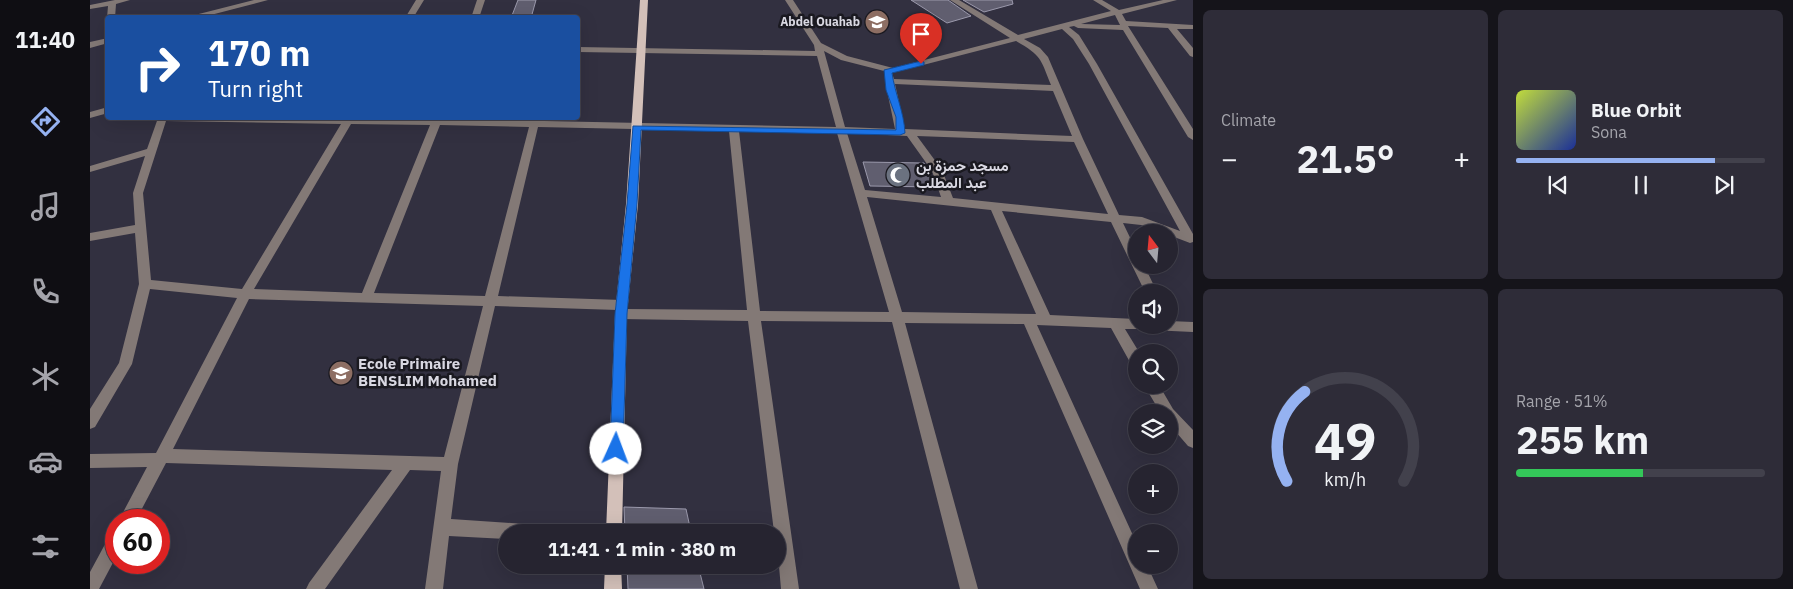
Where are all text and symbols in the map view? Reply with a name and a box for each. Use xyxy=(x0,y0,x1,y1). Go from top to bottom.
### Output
school or university icon: Abdel Ouahab xyxy=(864,9,890,35)
pin xyxy=(900,13,942,64)
place label: Abdel Ouahab xyxy=(780,14,860,29)
icon: arrive xyxy=(907,20,935,48)
text: 11:40 xyxy=(15,25,75,54)
text: 170 m xyxy=(208,30,311,76)
icon: right xyxy=(125,35,190,100)
text: Turn right xyxy=(208,74,303,103)
text: Blue Orbit xyxy=(1591,98,1681,122)
icon: directions xyxy=(28,104,63,139)
text: Climate xyxy=(1221,110,1276,130)
text: Sona xyxy=(1591,122,1627,142)
text: 21.5° xyxy=(1296,134,1395,183)
text: − xyxy=(1221,140,1238,177)
text: + xyxy=(1453,140,1470,177)
place label: مسجد حمزة بن عبد المطلب xyxy=(916,156,1009,192)
mosque icon: مسجد حمزة بن عبد المطلب xyxy=(885,162,911,188)
icon: previous xyxy=(1544,171,1572,199)
icon: pause xyxy=(1627,171,1655,199)
icon: next xyxy=(1710,171,1738,199)
icon: music xyxy=(28,189,63,224)
north arrow xyxy=(1128,224,1178,274)
map controls xyxy=(1128,224,1178,574)
icon: phone xyxy=(28,274,63,309)
button: sound xyxy=(1128,284,1178,334)
button: search xyxy=(1128,344,1178,394)
place label: Ecole Primaire BENSLIM Mohamed xyxy=(358,354,497,390)
icon: climate xyxy=(28,359,63,394)
school or university icon: Ecole Primaire BENSLIM Mohamed xyxy=(328,360,354,386)
text: Range · 51% xyxy=(1516,391,1608,411)
button: layers xyxy=(1128,404,1178,454)
text: 49 xyxy=(1314,407,1377,474)
text: 255 km xyxy=(1516,415,1649,464)
position arrow xyxy=(589,422,641,474)
icon: car xyxy=(28,444,63,479)
button: + xyxy=(1128,464,1178,514)
text: km/h xyxy=(1325,468,1367,491)
speed limit sign: 60 xyxy=(105,509,170,574)
button: − xyxy=(1128,524,1178,574)
icon: filters xyxy=(28,529,63,564)
text: 11:41 · 1 min · 380 m xyxy=(548,537,736,561)

